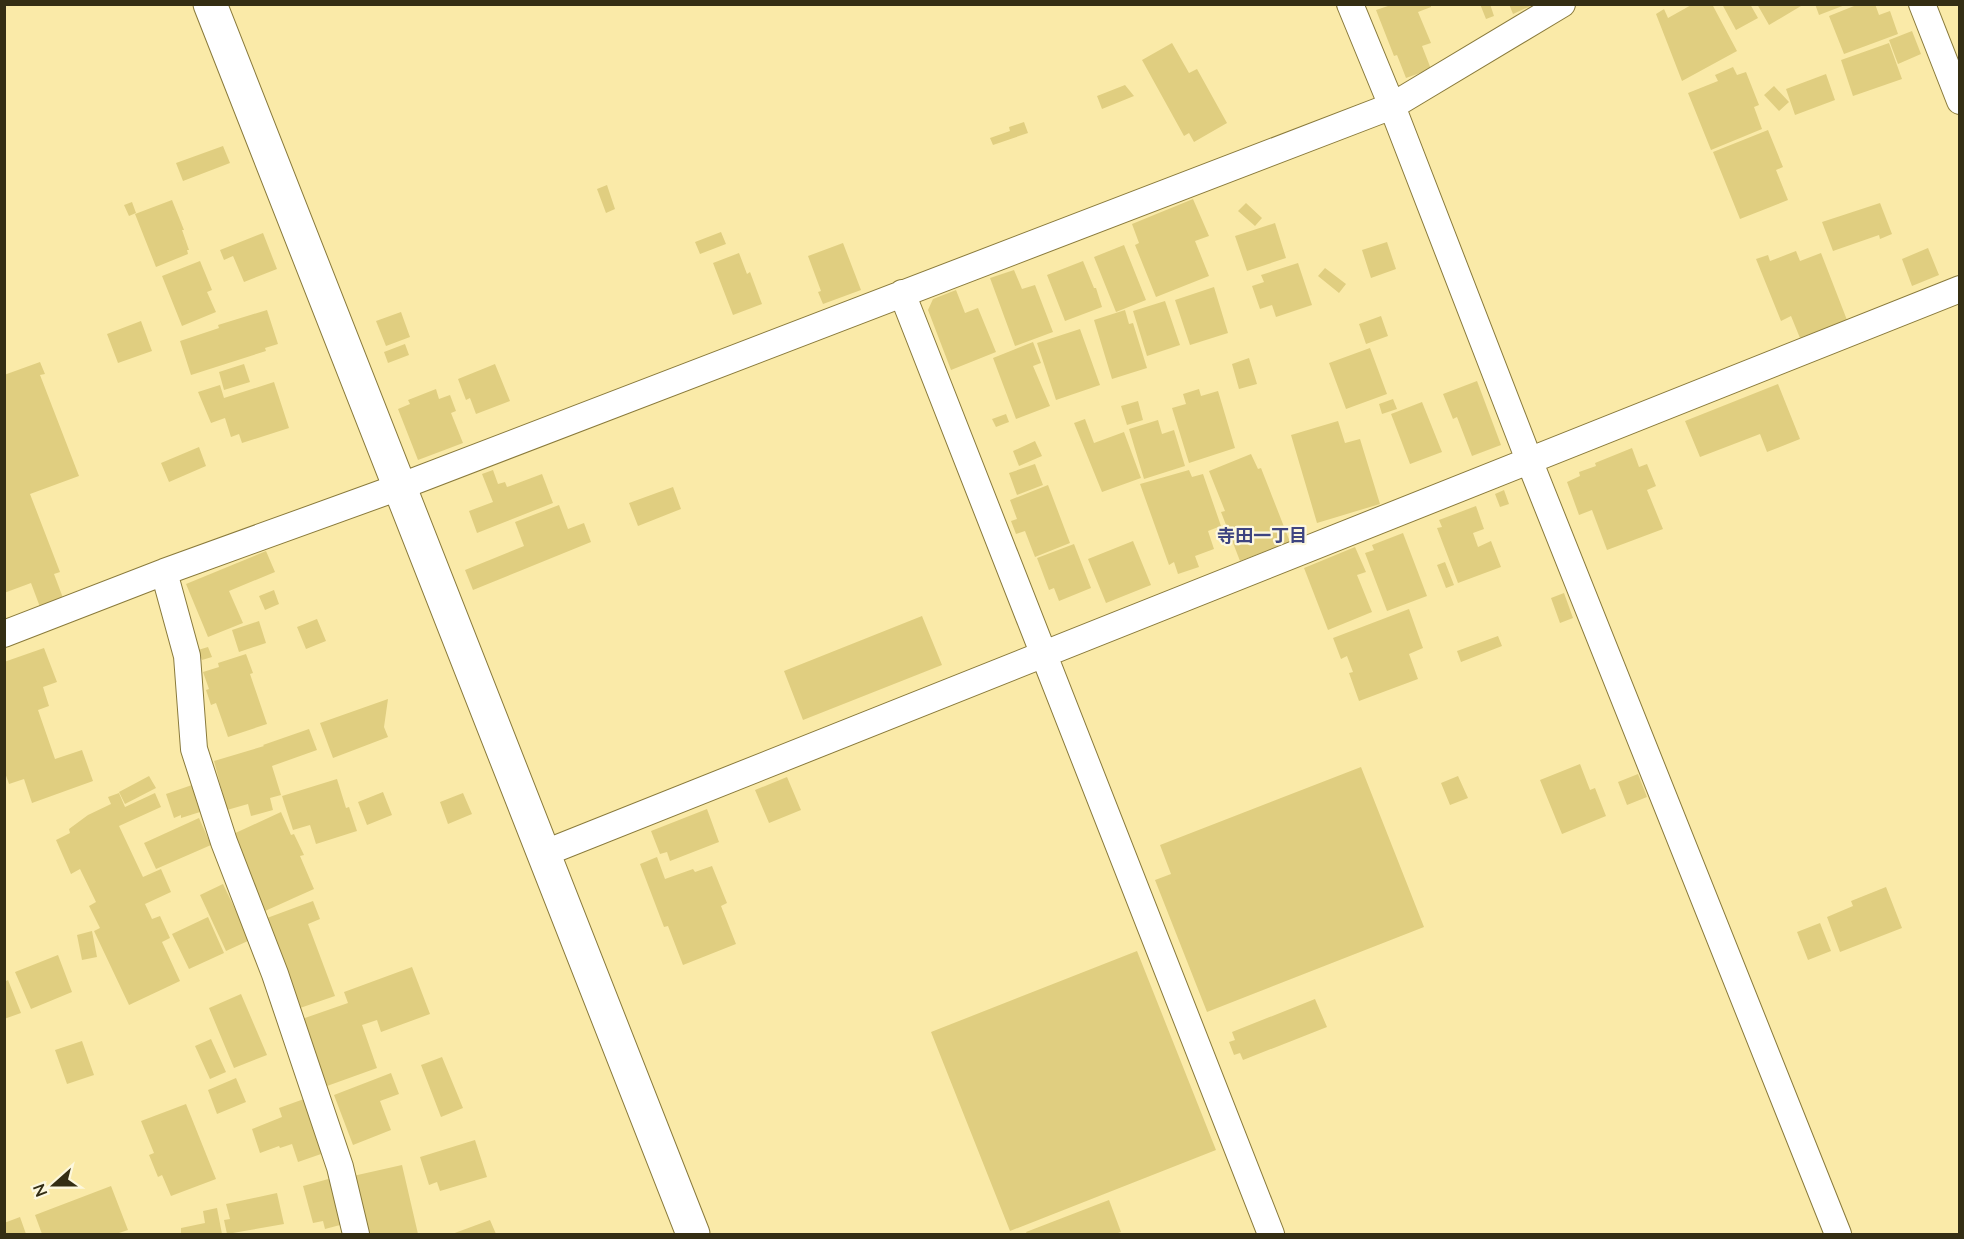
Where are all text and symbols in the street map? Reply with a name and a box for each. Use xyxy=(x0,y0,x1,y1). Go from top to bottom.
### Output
district label: 寺田一丁目 xyxy=(1217,524,1307,546)
north arrow xyxy=(24,1155,84,1215)
text: N xyxy=(28,1181,51,1200)

